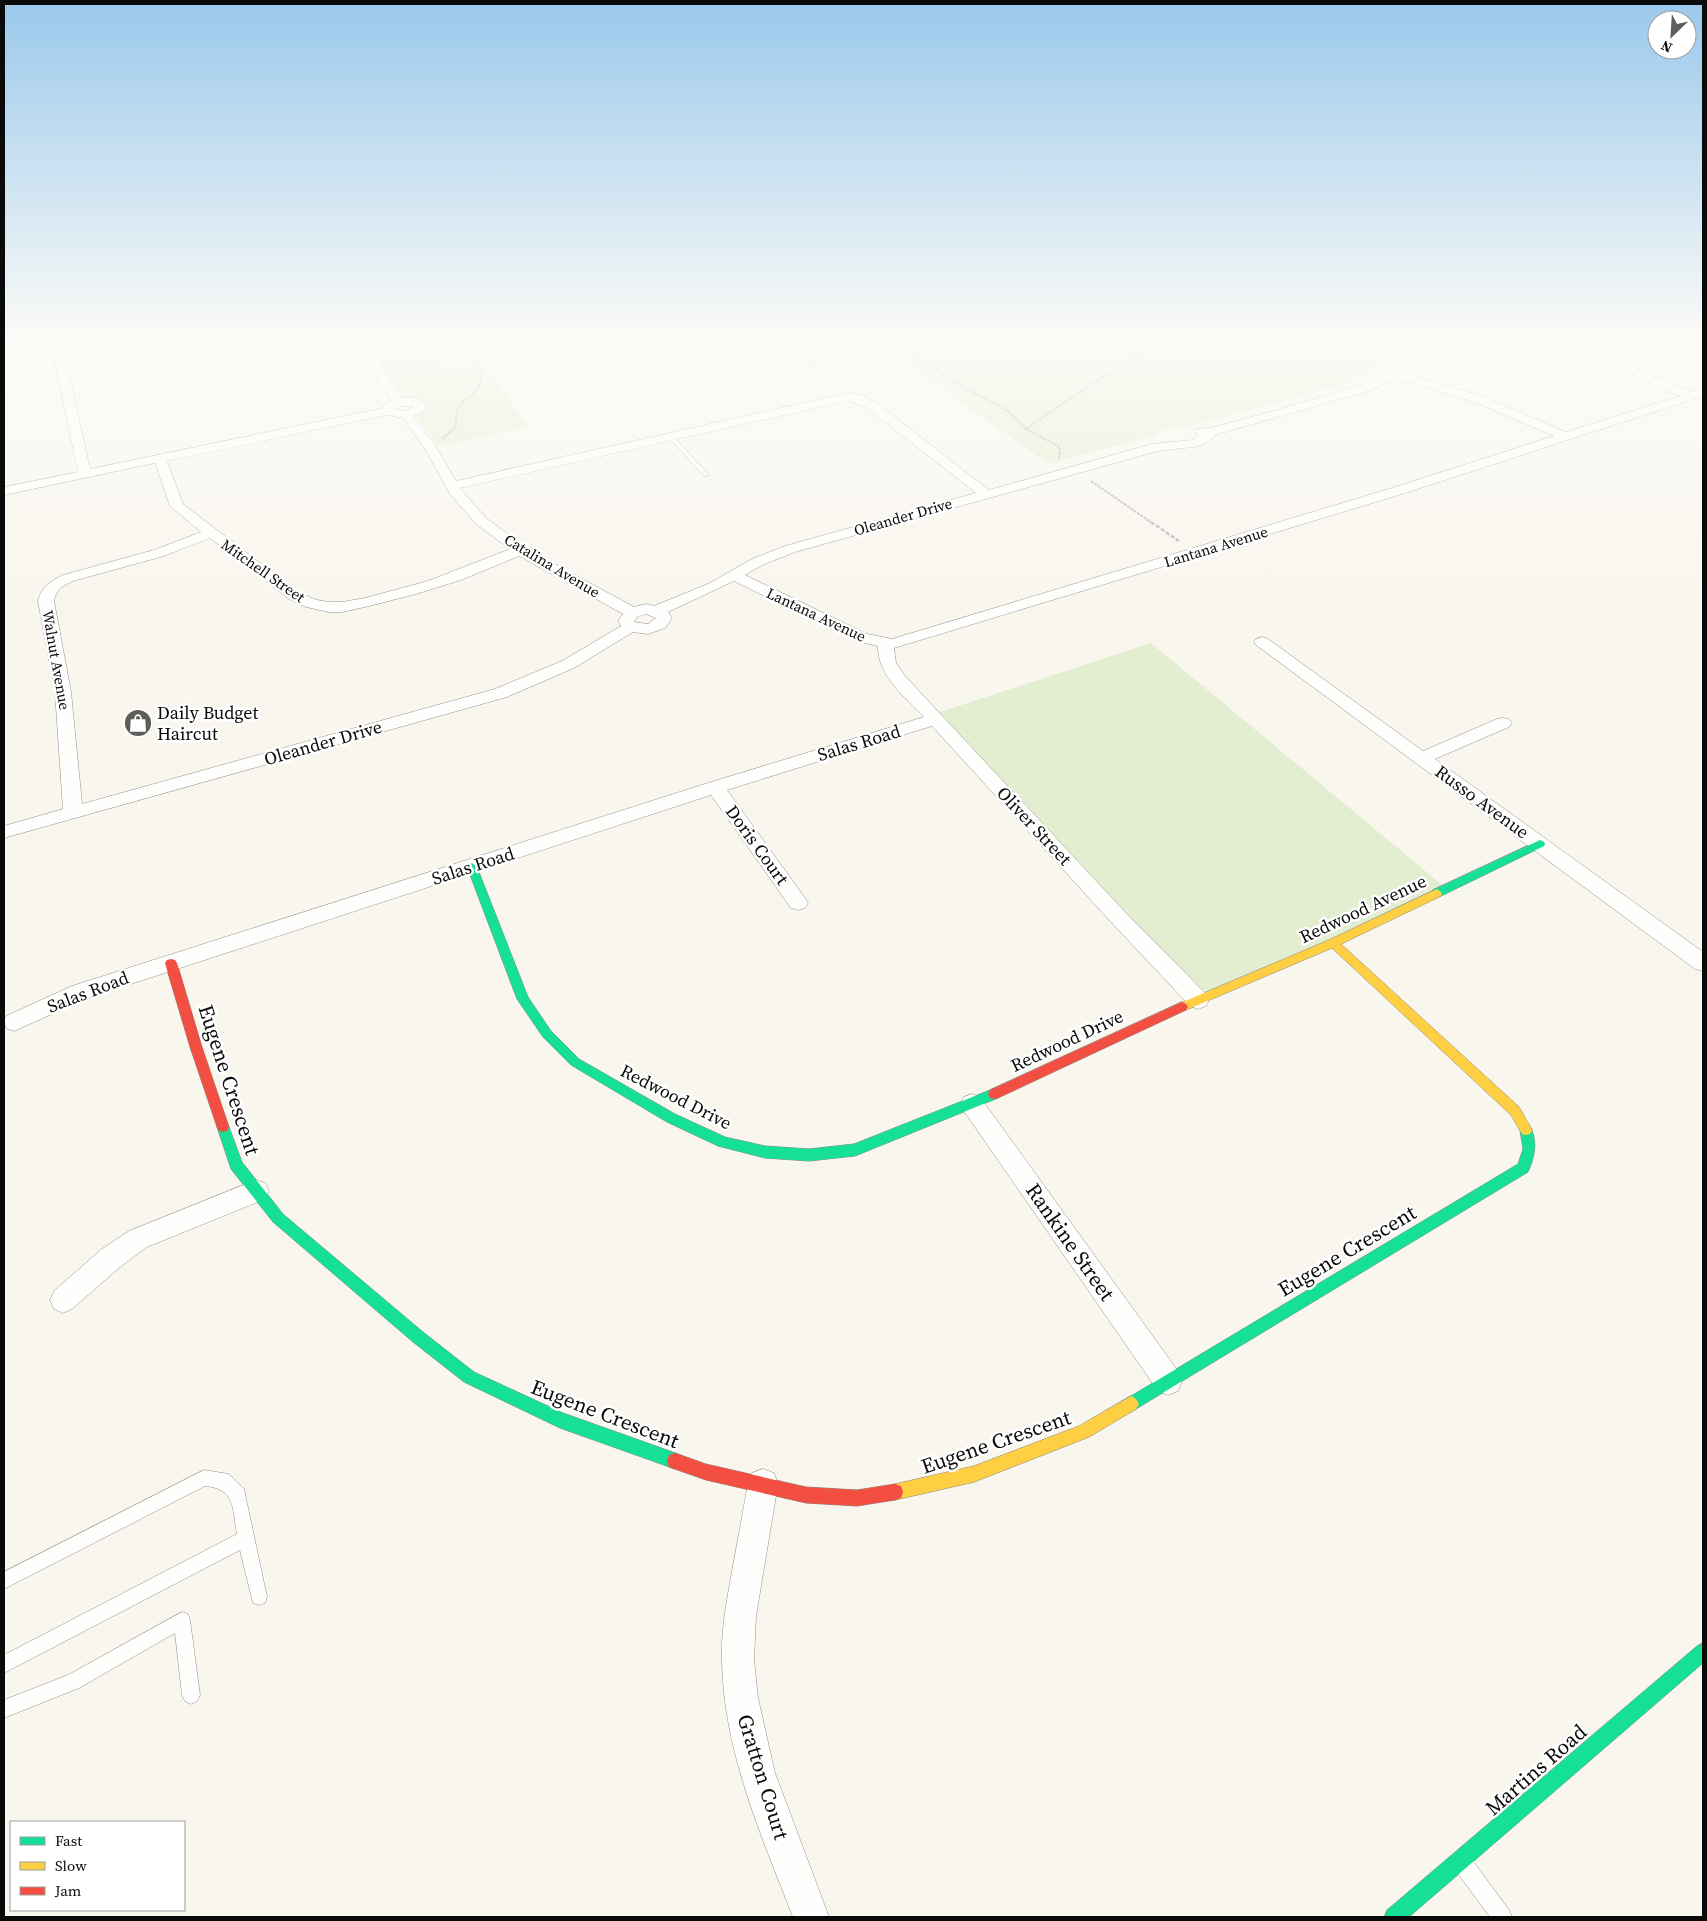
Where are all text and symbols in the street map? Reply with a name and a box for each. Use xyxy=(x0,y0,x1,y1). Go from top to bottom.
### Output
north arrow xyxy=(1647,10,1697,60)
text: N xyxy=(1658,36,1675,58)
street label: Oleander Drive xyxy=(851,492,955,541)
street label: Lantana Avenue xyxy=(1161,521,1271,572)
street label: Catalina Avenue xyxy=(501,529,604,603)
street label: Mitchell Street xyxy=(217,534,309,607)
street label: Lantana Avenue xyxy=(763,582,870,647)
street label: Walnut Avenue xyxy=(37,608,76,712)
place label: Daily Budget Haircut xyxy=(157,700,259,746)
shop icon: Daily Budget Haircut xyxy=(123,708,153,738)
street label: Oleander Drive xyxy=(261,714,385,771)
street label: Salas Road xyxy=(814,718,903,767)
street label: Russo Avenue xyxy=(1430,759,1534,844)
street label: Oliver Street xyxy=(991,781,1078,871)
street label: Doris Court xyxy=(720,800,795,890)
street label: Salas Road xyxy=(428,840,517,891)
street label: Redwood Avenue xyxy=(1295,868,1430,949)
street label: Salas Road xyxy=(43,965,132,1019)
street label: Eugene Crescent xyxy=(192,1001,267,1159)
street label: Redwood Drive xyxy=(1006,1004,1127,1078)
street label: Redwood Drive xyxy=(616,1058,736,1135)
street label: Rankine Street xyxy=(1019,1177,1122,1306)
street label: Eugene Crescent xyxy=(1272,1198,1421,1303)
street label: Eugene Crescent xyxy=(527,1372,684,1455)
street label: Eugene Crescent xyxy=(917,1402,1075,1481)
street label: Gratton Court xyxy=(731,1711,796,1843)
street label: Martins Road xyxy=(1479,1717,1593,1822)
legend xyxy=(10,1821,185,1911)
text: Fast xyxy=(55,1830,82,1851)
text: Slow xyxy=(55,1855,87,1876)
text: Jam xyxy=(54,1880,82,1901)

